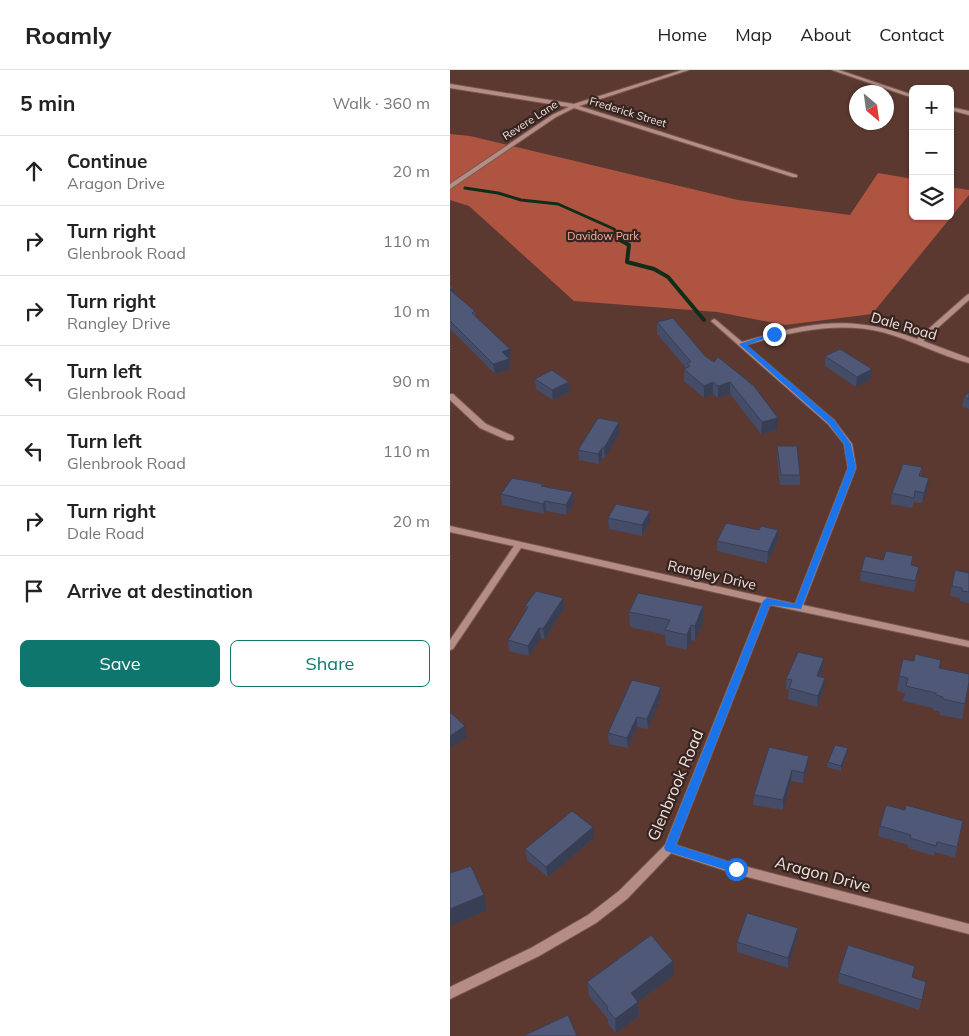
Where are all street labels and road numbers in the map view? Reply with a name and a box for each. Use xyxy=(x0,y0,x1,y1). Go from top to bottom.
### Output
street label: Frederick Street xyxy=(588,94,668,130)
street label: Revere Lane xyxy=(500,97,560,143)
street label: Dale Road xyxy=(869,308,939,344)
street label: Rangley Drive xyxy=(666,556,758,594)
street label: Glenbrook Road xyxy=(643,726,707,844)
street label: Aragon Drive xyxy=(773,852,873,896)

